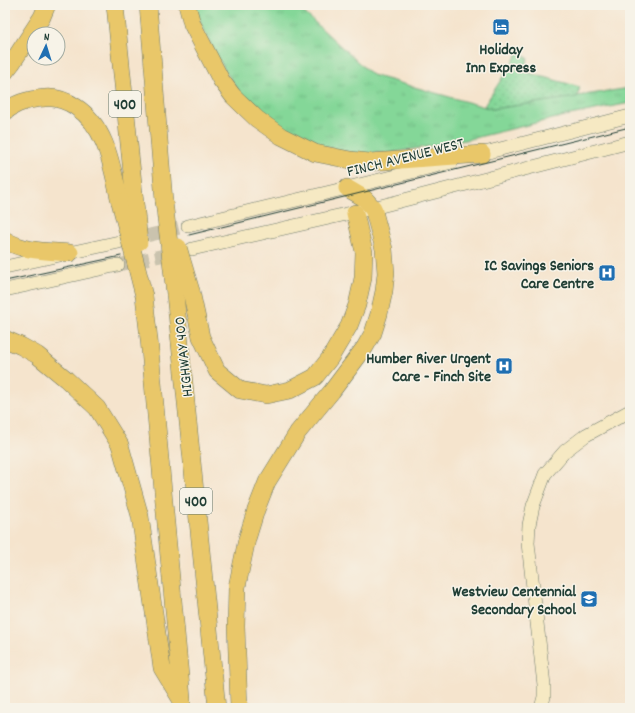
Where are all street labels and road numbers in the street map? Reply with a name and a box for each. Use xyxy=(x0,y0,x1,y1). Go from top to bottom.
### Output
road number: 400 xyxy=(109,91,141,117)
street label: FINCH AVENUE WEST xyxy=(345,133,467,184)
street label: HIGHWAY 400 xyxy=(169,315,200,398)
road number: 400 xyxy=(180,488,212,514)

